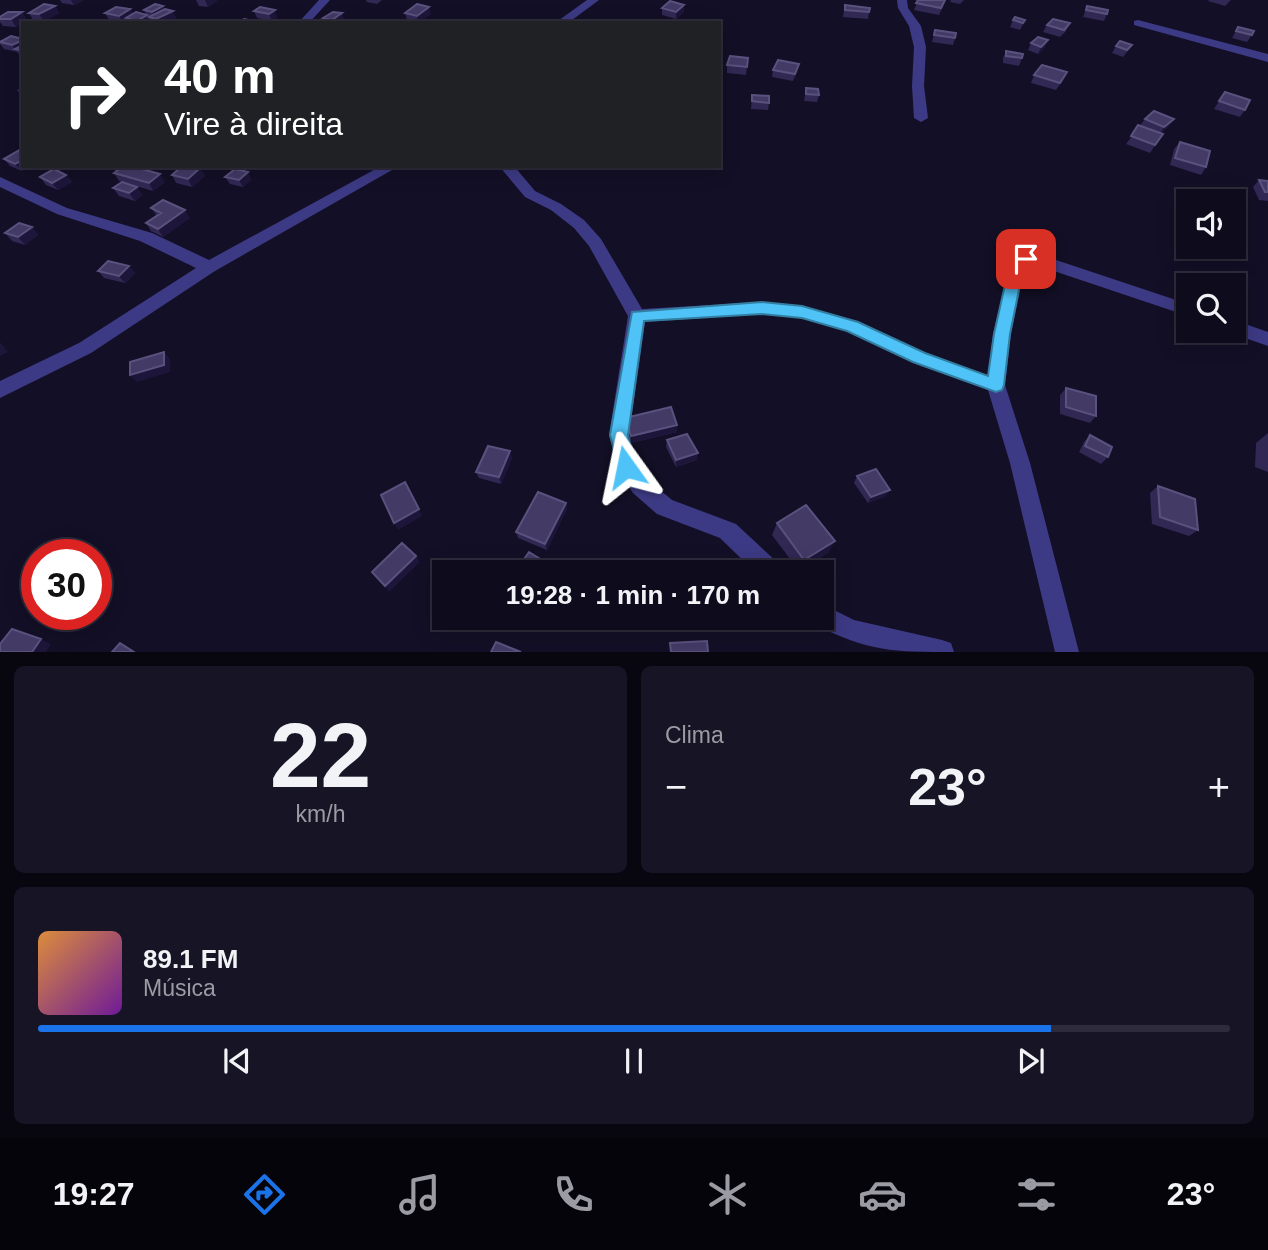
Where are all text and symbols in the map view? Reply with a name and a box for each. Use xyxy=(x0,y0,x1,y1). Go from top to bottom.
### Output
icon: right xyxy=(49,49,140,140)
text: 40 m xyxy=(164,49,276,103)
text: Vire à direita xyxy=(164,106,343,142)
map controls xyxy=(1176,189,1246,343)
button: sound xyxy=(1176,189,1246,259)
pin xyxy=(996,229,1056,289)
icon: arrive xyxy=(1007,240,1045,278)
button: search xyxy=(1176,273,1246,343)
position arrow xyxy=(589,430,663,504)
speed limit sign: 30 xyxy=(21,539,112,630)
text: 19:28 · 1 min · 170 m xyxy=(506,580,760,610)
text: 22 xyxy=(270,705,371,806)
text: Clima xyxy=(665,722,724,748)
text: 23° xyxy=(908,758,987,816)
text: − xyxy=(665,766,687,808)
text: + xyxy=(1208,766,1230,808)
text: km/h xyxy=(296,801,345,827)
text: 89.1 FM xyxy=(143,944,238,974)
text: Música xyxy=(143,975,216,1001)
icon: previous xyxy=(218,1042,256,1080)
icon: pause xyxy=(615,1042,653,1080)
icon: next xyxy=(1012,1042,1050,1080)
icon: directions xyxy=(240,1170,289,1219)
icon: music xyxy=(395,1170,444,1219)
icon: phone xyxy=(549,1170,598,1219)
icon: climate xyxy=(703,1170,752,1219)
icon: car xyxy=(858,1170,907,1219)
icon: filters xyxy=(1012,1170,1061,1219)
text: 19:27 xyxy=(53,1176,135,1212)
text: 23° xyxy=(1167,1176,1215,1212)

